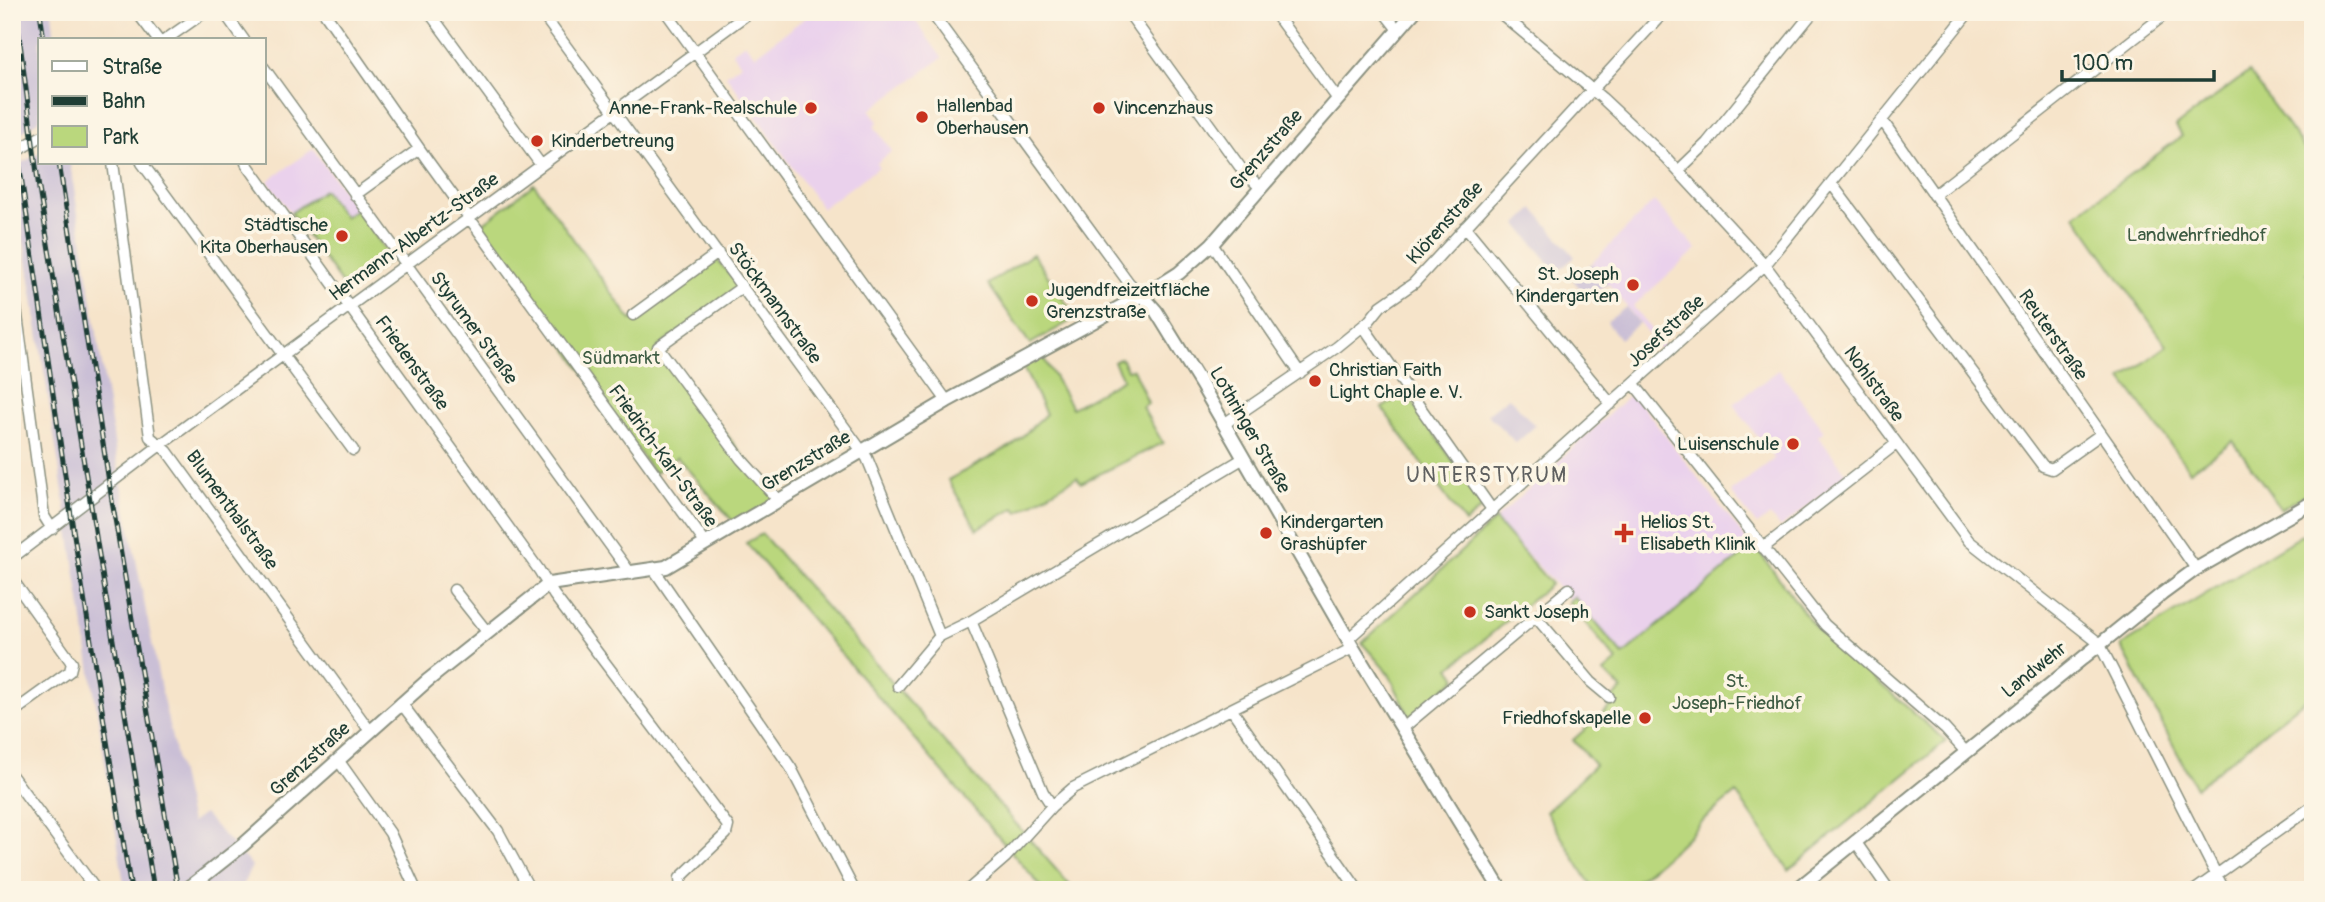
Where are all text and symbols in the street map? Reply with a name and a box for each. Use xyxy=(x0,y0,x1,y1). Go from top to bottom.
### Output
legend xyxy=(38,38,266,164)
scale bar xyxy=(2062,38,2215,82)
text: 100 m xyxy=(2073,50,2133,77)
text: Straße xyxy=(102,54,162,81)
text: Bahn xyxy=(102,88,145,115)
place label: Hallenbad Oberhausen xyxy=(936,94,1029,140)
place label: Anne-Frank-Realschule xyxy=(608,96,798,120)
place label: Vincenzhaus xyxy=(1113,96,1214,120)
marker: Anne-Frank-Realschule xyxy=(803,100,819,116)
marker: Vincenzhaus xyxy=(1091,100,1107,116)
street label: Grenzstraße xyxy=(1224,104,1308,196)
marker: Hallenbad Oberhausen xyxy=(914,109,930,125)
text: Park xyxy=(102,124,139,151)
place label: Kinderbetreung xyxy=(551,129,674,153)
marker: Kinderbetreung xyxy=(529,133,545,149)
street label: Hermann-Albertz-Straße xyxy=(324,167,504,307)
street label: Klörenstraße xyxy=(1401,176,1489,270)
place label: Städtische Kita Oberhausen xyxy=(200,213,329,259)
park label: Landwehrfriedhof xyxy=(2127,223,2267,247)
marker: Städtische Kita Oberhausen xyxy=(334,228,350,244)
street label: Stöckmannstraße xyxy=(723,238,828,369)
place label: St. Joseph Kindergarten xyxy=(1515,262,1619,308)
street label: Styrumer Straße xyxy=(425,267,523,390)
marker: St. Joseph Kindergarten xyxy=(1625,277,1641,293)
place label: Jugendfreizeitfläche Grenzstraße xyxy=(1046,278,1210,324)
street label: Reuterstraße xyxy=(2013,285,2093,385)
street label: Josefstraße xyxy=(1623,289,1710,373)
marker: Jugendfreizeitfläche Grenzstraße xyxy=(1024,293,1040,309)
street label: Friedenstraße xyxy=(370,311,455,416)
street label: Nohlstraße xyxy=(1838,341,1910,427)
park label: Südmarkt xyxy=(582,346,660,370)
place label: Christian Faith Light Chaple e. V. xyxy=(1329,358,1463,404)
street label: Lothringer Straße xyxy=(1204,362,1296,498)
marker: Christian Faith Light Chaple e. V. xyxy=(1307,373,1323,389)
street label: Friedrich-Karl-Straße xyxy=(603,380,723,533)
street label: Grenzstraße xyxy=(757,425,856,497)
place label: Luisenschule xyxy=(1677,432,1780,456)
marker: Luisenschule xyxy=(1785,436,1801,452)
street label: Blumenthalstraße xyxy=(181,445,284,575)
district label: UNTERSTYRUM xyxy=(1406,462,1568,489)
place label: Kindergarten Grashüpfer xyxy=(1280,510,1384,556)
place label: Helios St. Elisabeth Klinik xyxy=(1640,510,1756,556)
marker: Helios St. Elisabeth Klinik xyxy=(1614,523,1634,543)
marker: Kindergarten Grashüpfer xyxy=(1258,525,1274,541)
place label: Sankt Joseph xyxy=(1484,600,1589,624)
marker: Sankt Joseph xyxy=(1462,604,1478,620)
street label: Landwehr xyxy=(1997,636,2072,704)
park label: St. Joseph-Friedhof xyxy=(1672,669,1802,715)
place label: Friedhofskapelle xyxy=(1502,706,1632,730)
marker: Friedhofskapelle xyxy=(1637,710,1653,726)
street label: Grenzstraße xyxy=(265,716,356,801)

